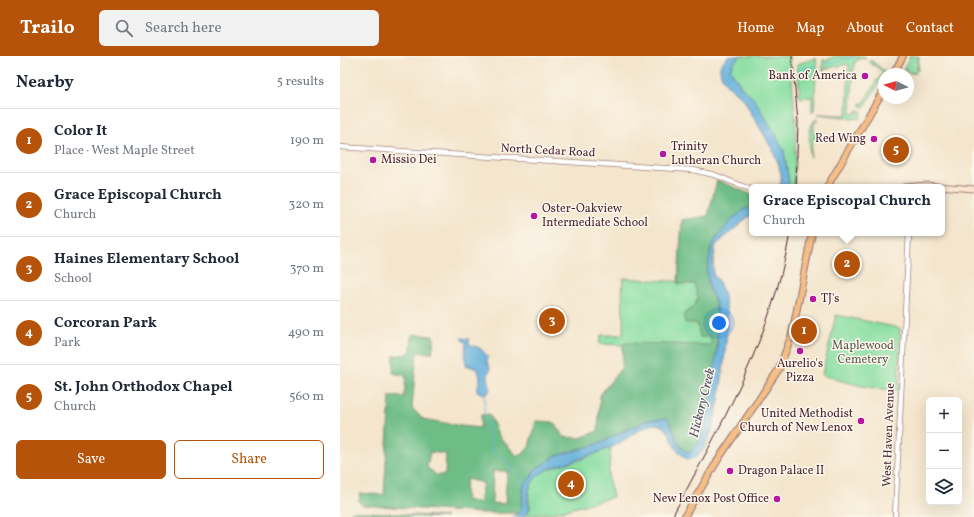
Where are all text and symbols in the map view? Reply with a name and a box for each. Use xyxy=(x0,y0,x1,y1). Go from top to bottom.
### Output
search box xyxy=(99,10,379,46)
text: Trailo xyxy=(20,15,75,41)
icon: search xyxy=(113,17,135,39)
text: Search here xyxy=(145,18,222,39)
text: Home xyxy=(737,19,774,38)
text: Map xyxy=(796,19,824,38)
text: About xyxy=(846,19,884,38)
text: Contact xyxy=(906,19,954,38)
place label: Bank of America xyxy=(769,68,857,84)
north arrow xyxy=(878,68,914,104)
text: Nearby xyxy=(16,71,74,94)
marker: Bank of America xyxy=(860,71,870,81)
text: 5 results xyxy=(277,73,324,91)
text: Color It xyxy=(54,121,107,142)
place label: Red Wing xyxy=(815,131,866,147)
text: 1 xyxy=(26,132,32,150)
text: 190 m xyxy=(290,132,324,150)
marker: Red Wing xyxy=(869,134,879,144)
pin: 5 xyxy=(883,135,909,165)
place label: Trinity Lutheran Church xyxy=(671,139,761,169)
street label: North Cedar Road xyxy=(500,141,596,161)
text: Place · West Maple Street xyxy=(54,142,195,160)
marker: Trinity Lutheran Church xyxy=(658,149,668,159)
place label: Missio Dei xyxy=(381,152,437,168)
marker: Missio Dei xyxy=(368,155,378,165)
popup xyxy=(749,184,945,236)
text: Grace Episcopal Church xyxy=(54,185,222,206)
text: Grace Episcopal Church xyxy=(763,191,931,212)
text: 2 xyxy=(26,196,32,214)
text: 320 m xyxy=(289,196,324,214)
place label: Oster-Oakview Intermediate School xyxy=(542,201,648,231)
text: Church xyxy=(54,206,96,224)
marker: Oster-Oakview Intermediate School xyxy=(529,211,539,221)
text: Church xyxy=(763,212,805,230)
text: Haines Elementary School xyxy=(54,249,239,270)
pin: 2 xyxy=(834,249,860,279)
text: 3 xyxy=(26,260,32,278)
text: 370 m xyxy=(290,260,324,278)
text: School xyxy=(54,270,92,288)
place label: TJ's xyxy=(821,291,839,307)
marker: TJ's xyxy=(808,294,818,304)
pin: 3 xyxy=(539,306,565,336)
text: Corcoran Park xyxy=(54,313,157,334)
your location xyxy=(709,313,729,333)
pin: 1 xyxy=(791,316,817,346)
text: 4 xyxy=(25,324,33,342)
text: 490 m xyxy=(288,324,324,342)
text: Park xyxy=(54,334,81,352)
park label: Maplewood Cemetery xyxy=(832,338,894,368)
marker: Aurelio's Pizza xyxy=(795,346,805,356)
place label: Aurelio's Pizza xyxy=(777,356,823,386)
water label: Hickory Creek xyxy=(686,366,720,440)
text: St. John Orthodox Chapel xyxy=(54,377,233,398)
street label: West Haven Avenue xyxy=(879,383,899,487)
text: 5 xyxy=(26,388,32,406)
text: 560 m xyxy=(289,388,324,406)
map controls xyxy=(926,397,962,505)
button: + xyxy=(926,397,962,433)
text: Church xyxy=(54,398,96,416)
place label: United Methodist Church of New Lenox xyxy=(740,406,853,436)
marker: United Methodist Church of New Lenox xyxy=(856,416,866,426)
button: − xyxy=(926,433,962,469)
button: Save xyxy=(16,440,166,479)
button: Share xyxy=(174,440,324,479)
place label: Dragon Palace II xyxy=(738,463,824,479)
marker: Dragon Palace II xyxy=(725,466,735,476)
pin: 4 xyxy=(558,469,584,499)
button: layers xyxy=(926,469,962,505)
place label: New Lenox Post Office xyxy=(653,491,769,507)
marker: New Lenox Post Office xyxy=(772,494,782,504)

